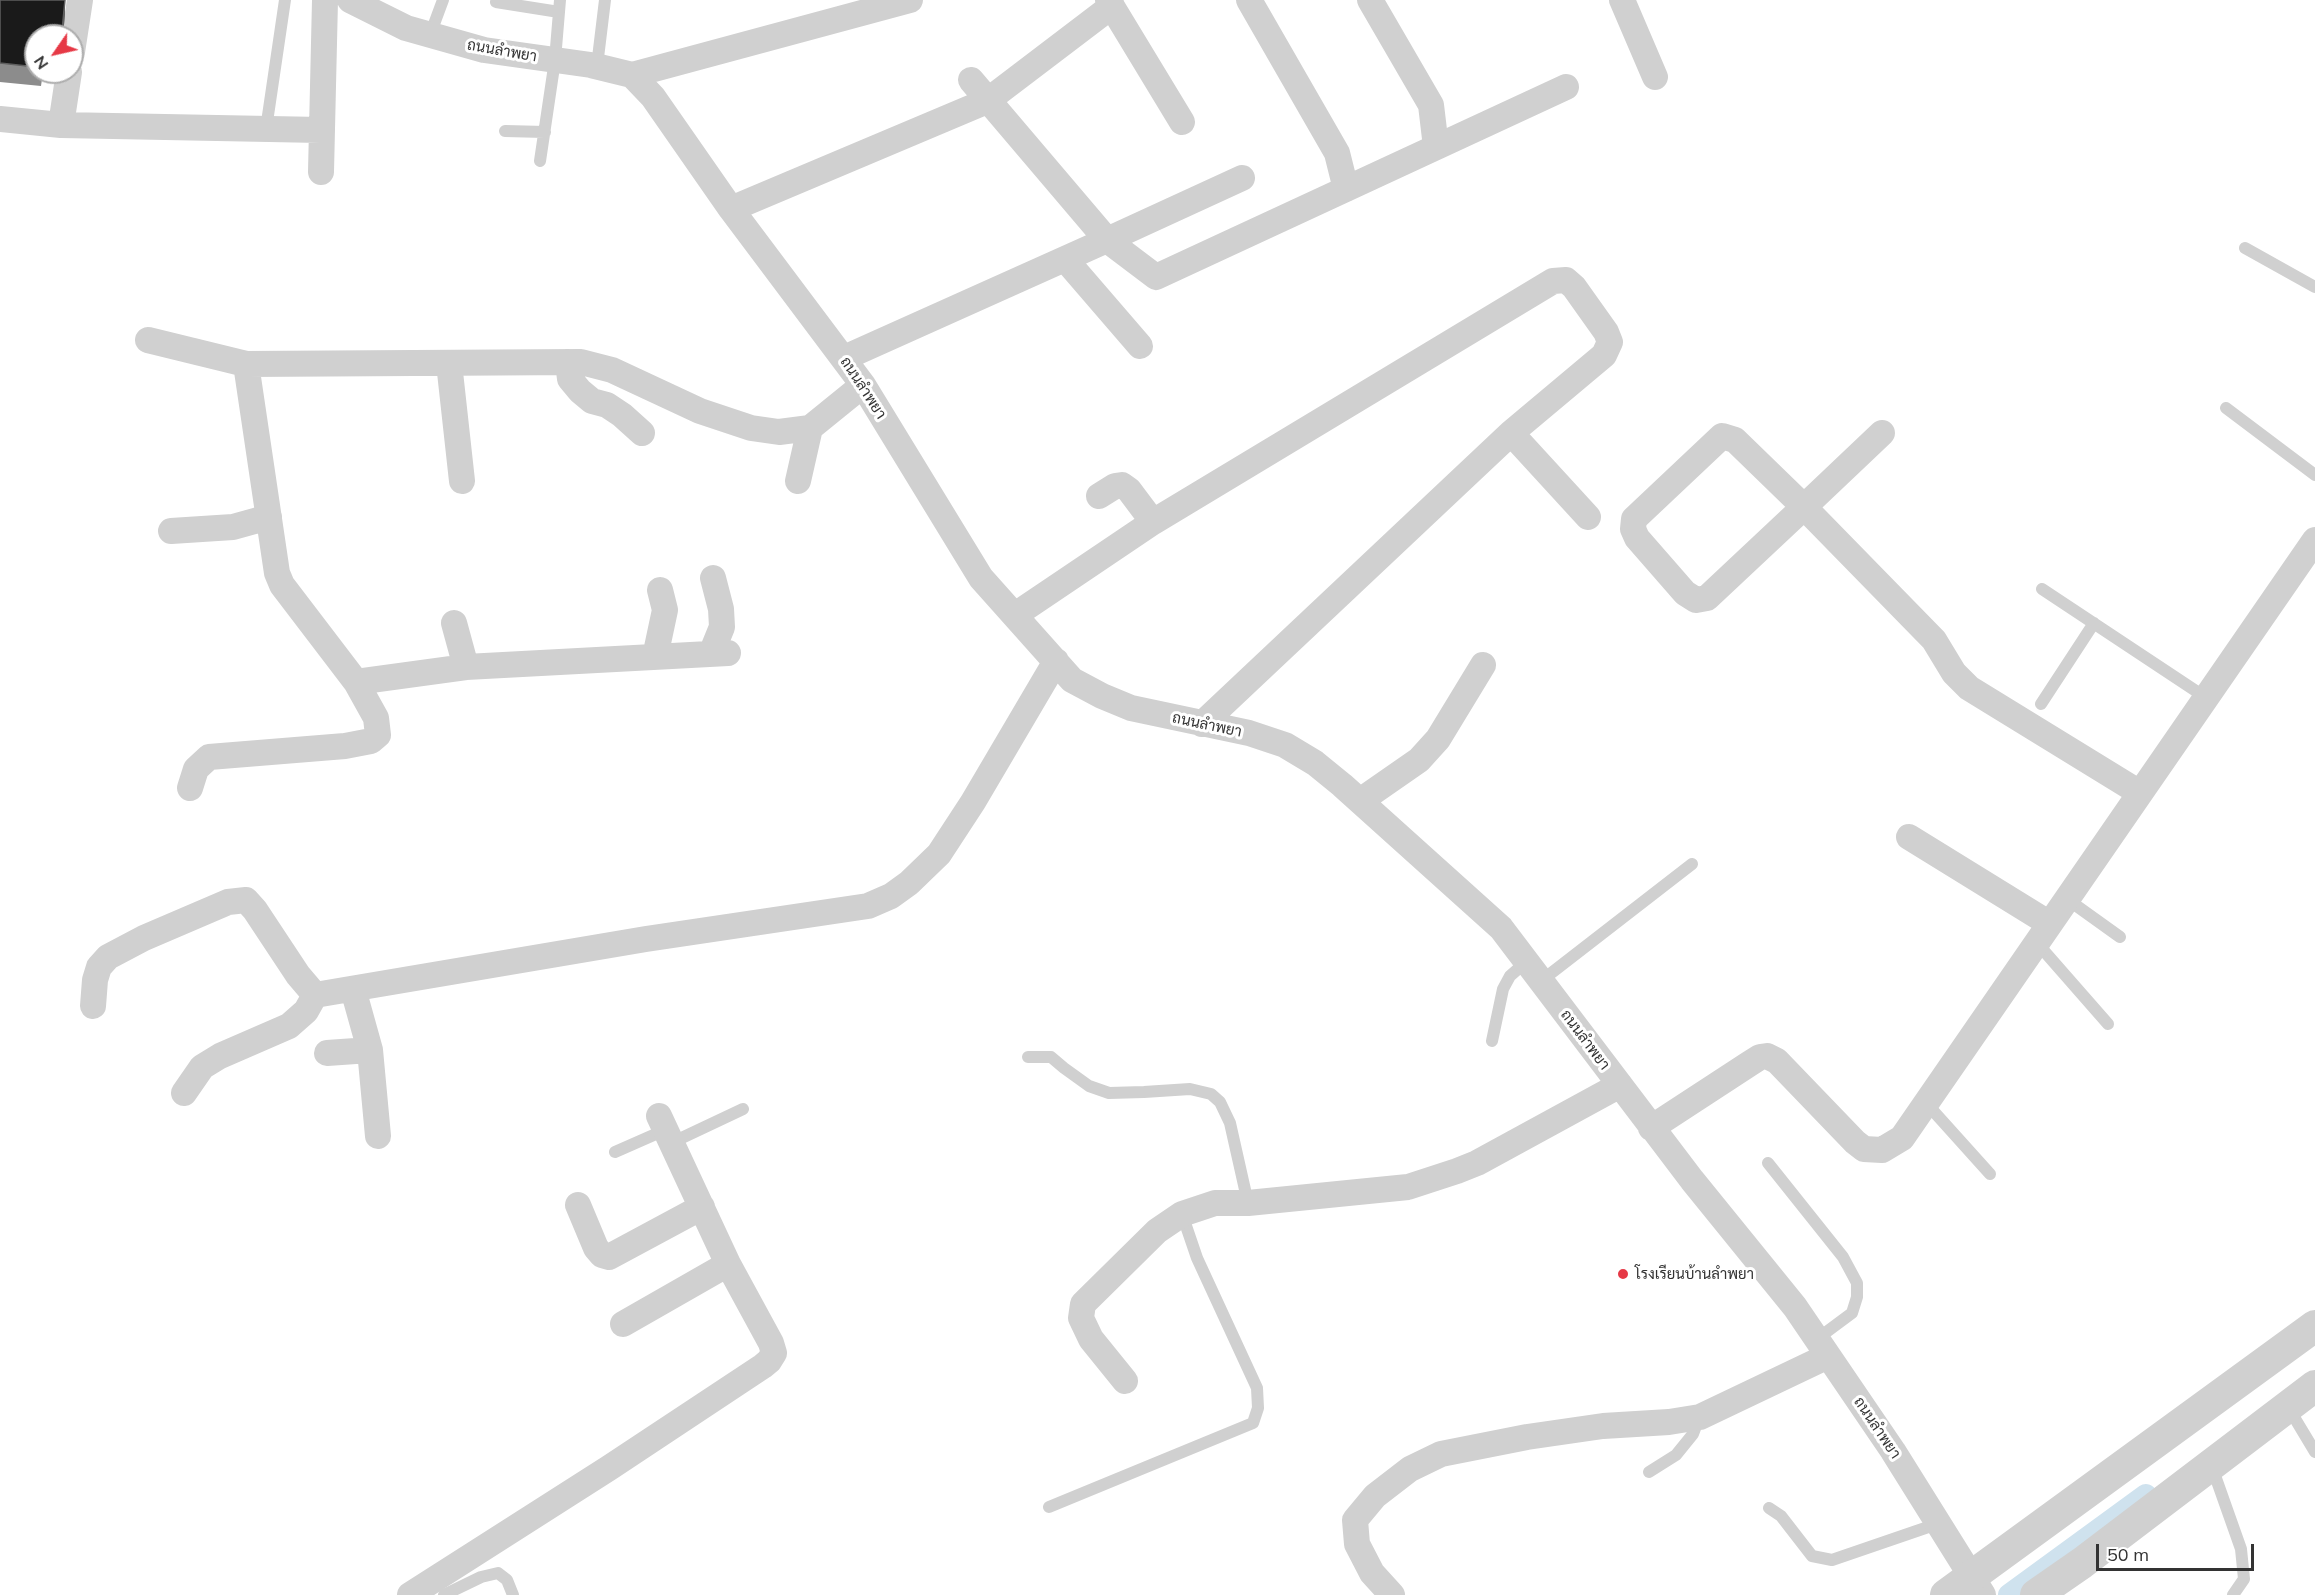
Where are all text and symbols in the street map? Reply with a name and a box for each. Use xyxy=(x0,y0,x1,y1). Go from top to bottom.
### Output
north arrow xyxy=(24,24,84,84)
street label: ถนนลำพยา xyxy=(466,36,538,66)
text: N xyxy=(29,52,52,74)
street label: ถนนลำพยา xyxy=(836,354,890,422)
street label: ถนนลำพยา xyxy=(1171,709,1243,741)
street label: ถนนลำพยา xyxy=(1557,1006,1613,1074)
place label: โรงเรียนบ้านลำพยา xyxy=(1635,1265,1754,1283)
marker: โรงเรียนบ้านลำพยา xyxy=(1616,1267,1630,1281)
street label: ถนนลำพยา xyxy=(1850,1394,1904,1462)
scale bar xyxy=(2099,1532,2256,1570)
text: 50 m xyxy=(2107,1543,2149,1566)

